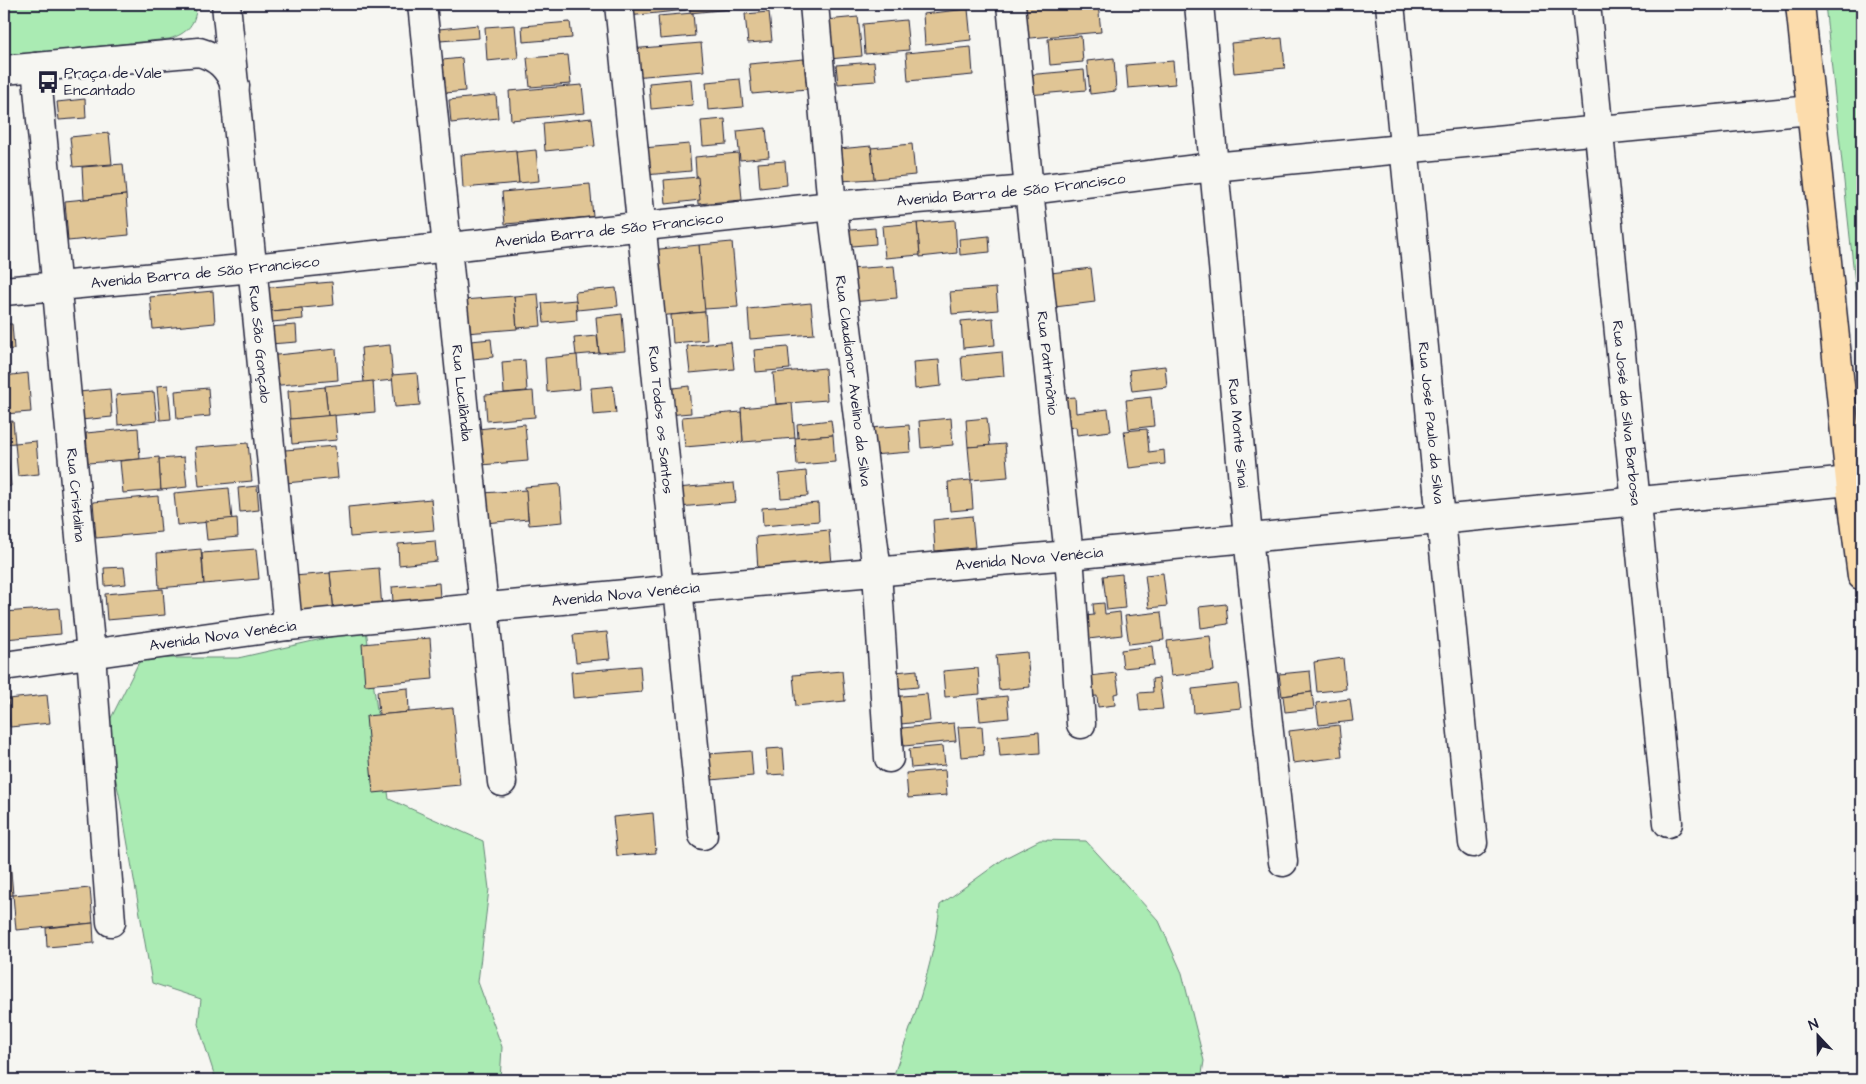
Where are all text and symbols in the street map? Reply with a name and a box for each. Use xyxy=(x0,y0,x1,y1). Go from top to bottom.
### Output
place label: Praça de Vale Encantado xyxy=(64,63,162,101)
bus stop icon: Praça de Vale Encantado xyxy=(35,69,61,95)
street label: Avenida Barra de São Francisco xyxy=(896,167,1127,211)
street label: Avenida Barra de São Francisco xyxy=(494,207,725,253)
street label: Avenida Barra de São Francisco xyxy=(90,250,321,293)
street label: Rua Claudionor Avelino da Silva xyxy=(830,274,877,488)
street label: Rua São Gonçalo xyxy=(244,285,276,405)
street label: Rua Patrimônio xyxy=(1032,310,1064,417)
street label: Rua José da Silva Barbosa xyxy=(1607,319,1647,507)
street label: Rua José Paulo da Silva xyxy=(1413,341,1450,505)
street label: Rua Lucilândia xyxy=(447,344,477,443)
street label: Rua Todos os Santos xyxy=(643,345,679,495)
street label: Rua Monte Sinai xyxy=(1223,378,1254,490)
street label: Rua Cristalina xyxy=(61,447,91,543)
street label: Avenida Nova Venécia xyxy=(954,541,1104,575)
street label: Avenida Nova Venécia xyxy=(551,577,701,611)
street label: Avenida Nova Venécia xyxy=(148,615,298,656)
north arrow xyxy=(1794,1012,1844,1062)
text: N xyxy=(1806,1014,1822,1036)

